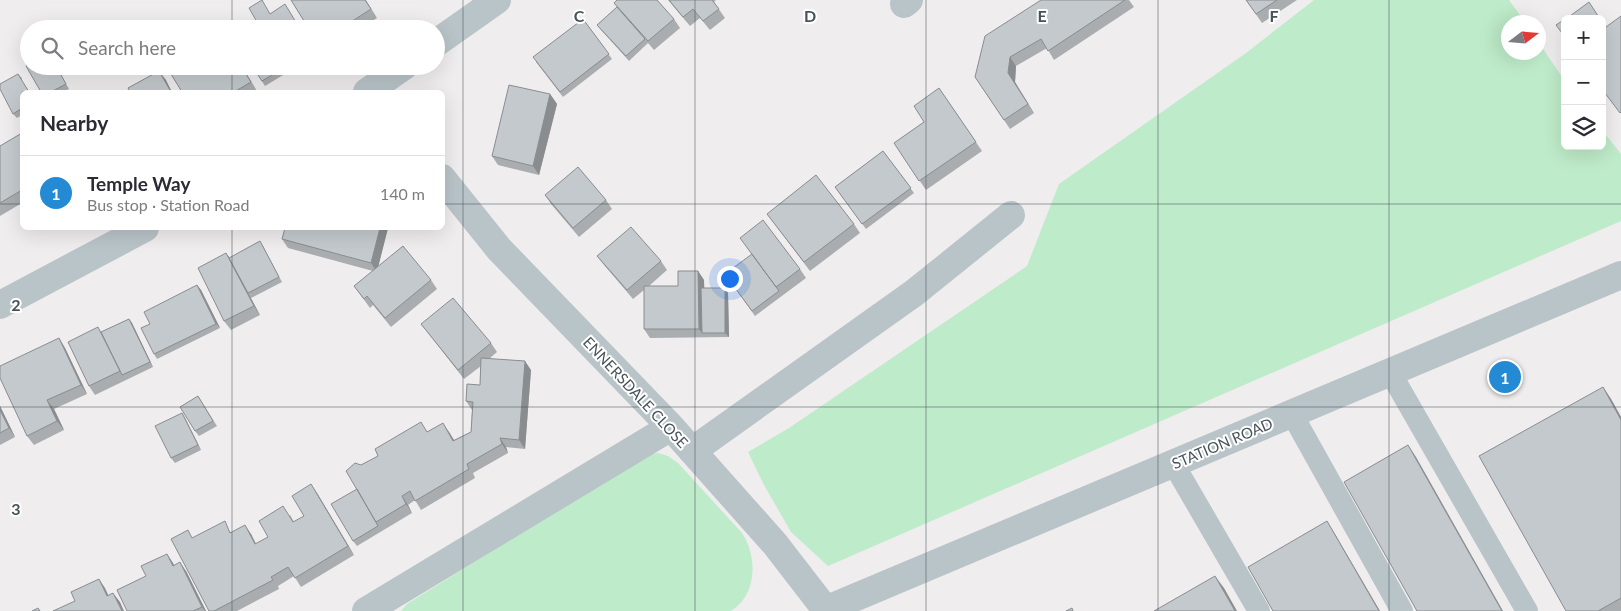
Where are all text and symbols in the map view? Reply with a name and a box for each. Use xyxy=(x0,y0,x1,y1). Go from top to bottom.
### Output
text: C xyxy=(574,6,585,25)
text: D xyxy=(804,6,816,25)
text: E xyxy=(1037,6,1047,25)
text: F xyxy=(1269,6,1279,25)
north arrow xyxy=(1501,15,1546,60)
map controls xyxy=(1561,15,1606,150)
button: + xyxy=(1561,15,1606,60)
search box xyxy=(20,20,445,75)
icon: search xyxy=(38,34,66,62)
text: Search here xyxy=(78,36,176,59)
button: − xyxy=(1561,60,1606,105)
button: layers xyxy=(1561,105,1606,150)
text: Nearby xyxy=(40,110,108,135)
text: Temple Way xyxy=(87,172,191,195)
text: 1 xyxy=(51,184,61,203)
text: 140 m xyxy=(380,184,425,203)
text: Bus stop · Station Road xyxy=(87,195,249,214)
your location xyxy=(717,266,743,292)
text: 2 xyxy=(11,295,21,314)
street label: ENNERSDALE CLOSE xyxy=(580,333,692,451)
pin: 1 xyxy=(1489,358,1521,396)
street label: STATION ROAD xyxy=(1169,414,1275,472)
text: 3 xyxy=(11,499,21,518)

